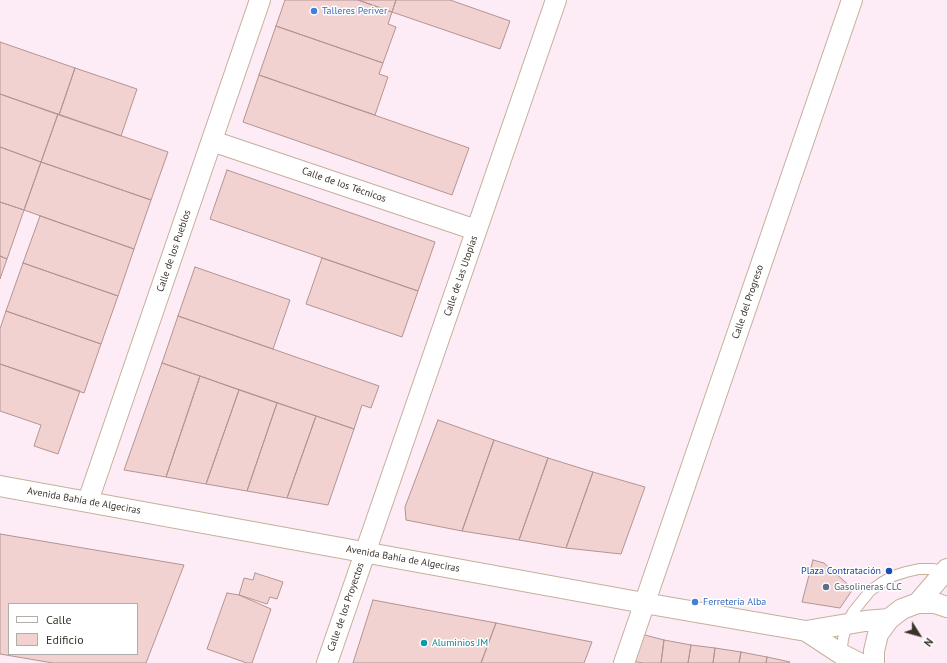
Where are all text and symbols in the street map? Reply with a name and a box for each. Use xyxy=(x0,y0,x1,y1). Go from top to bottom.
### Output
place label: Talleres Periver xyxy=(322,5,387,17)
marker: Talleres Periver xyxy=(309,6,319,16)
street label: Calle de los Técnicos xyxy=(300,165,388,205)
street label: Calle de los Pueblos xyxy=(154,208,194,294)
street label: Calle de las Utopías xyxy=(442,234,480,318)
street label: Calle del Progreso xyxy=(730,263,766,341)
street label: Avenida Bahía de Algeciras xyxy=(26,485,142,517)
street label: Avenida Bahía de Algeciras xyxy=(345,543,461,575)
street label: Calle de los Proyectos xyxy=(325,561,367,653)
place label: Plaza Contratación xyxy=(801,565,881,577)
marker: Plaza Contratación xyxy=(884,566,894,576)
place label: Gasolineras CLC xyxy=(834,581,902,593)
marker: Gasolineras CLC xyxy=(821,582,831,592)
place label: Ferretería Alba xyxy=(703,596,766,608)
marker: Ferretería Alba xyxy=(690,597,700,607)
legend xyxy=(8,603,138,655)
text: Calle xyxy=(46,612,72,627)
north arrow xyxy=(899,615,939,655)
text: Edificio xyxy=(46,632,84,647)
text: N xyxy=(921,635,936,649)
place label: Aluminios JM xyxy=(432,637,488,649)
marker: Aluminios JM xyxy=(419,638,429,648)

